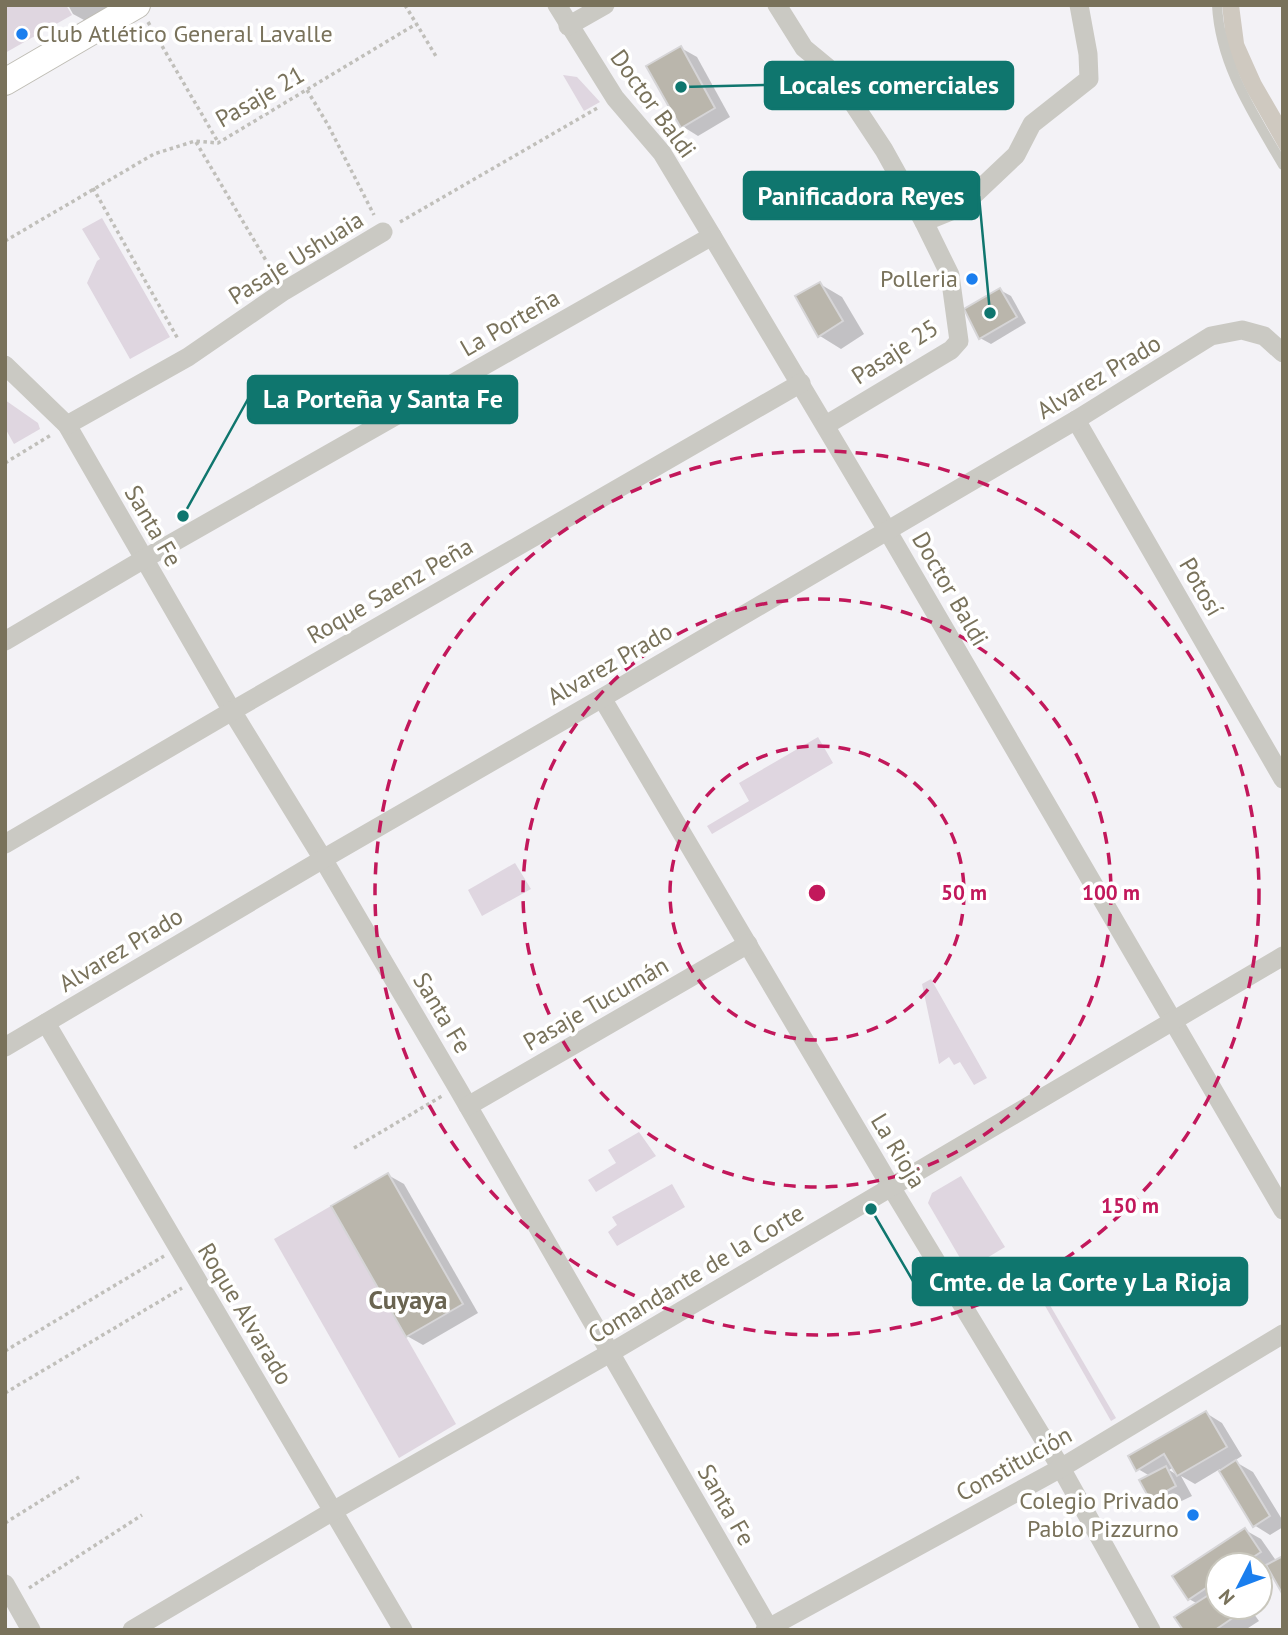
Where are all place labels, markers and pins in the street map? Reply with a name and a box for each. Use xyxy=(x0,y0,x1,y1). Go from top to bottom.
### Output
place label: Club Atlético General Lavalle xyxy=(36,18,333,49)
marker: Club Atlético General Lavalle xyxy=(14,26,30,42)
callout: Locales comerciales xyxy=(765,62,1013,109)
callout: Panificadora Reyes xyxy=(744,172,979,219)
place label: Polleria xyxy=(880,263,958,294)
marker: Polleria xyxy=(964,271,980,287)
callout: La Porteña y Santa Fe xyxy=(248,376,517,423)
centre of rings xyxy=(805,881,829,905)
callout: Cmte. de la Corte y La Rioja xyxy=(913,1258,1247,1305)
place label: Colegio Privado Pablo Pizzurno xyxy=(1019,1485,1179,1544)
marker: Colegio Privado Pablo Pizzurno xyxy=(1185,1507,1201,1523)

